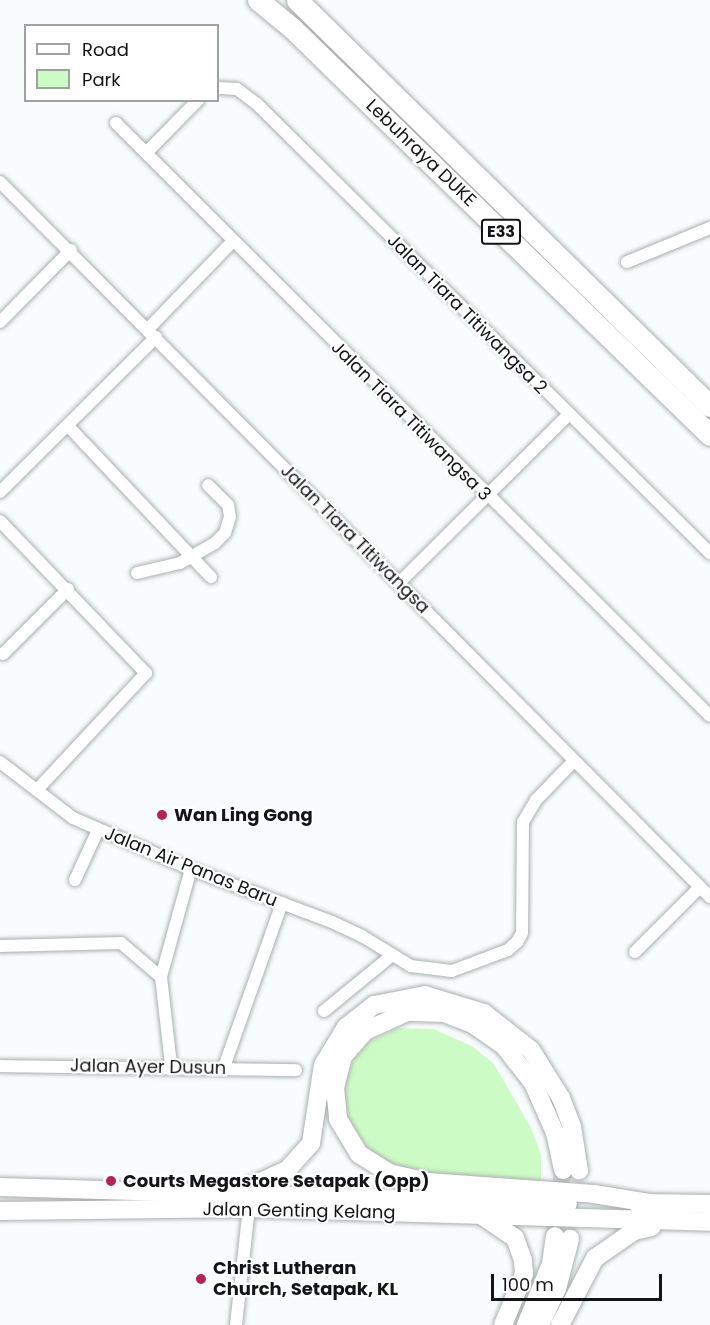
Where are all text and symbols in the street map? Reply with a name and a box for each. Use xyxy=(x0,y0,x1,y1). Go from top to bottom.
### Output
legend xyxy=(24,24,219,102)
text: Road xyxy=(82,37,129,62)
text: Park xyxy=(82,67,121,92)
street label: Lebuhraya DUKE xyxy=(361,95,481,211)
road number: E33 xyxy=(480,219,522,245)
street label: Jalan Tiara Titiwangsa 2 xyxy=(383,230,551,398)
street label: Jalan Tiara Titiwangsa 3 xyxy=(327,337,495,505)
street label: Jalan Tiara Titiwangsa xyxy=(276,460,434,618)
place label: Wan Ling Gong xyxy=(174,804,313,826)
marker: Wan Ling Gong xyxy=(155,808,169,822)
street label: Jalan Air Panas Baru xyxy=(101,822,281,912)
street label: Jalan Ayer Dusun xyxy=(70,1055,226,1079)
place label: Courts Megastore Setapak (Opp) xyxy=(123,1170,430,1192)
marker: Courts Megastore Setapak (Opp) xyxy=(104,1174,118,1188)
street label: Jalan Genting Kelang xyxy=(202,1199,396,1223)
place label: Christ Lutheran Church, Setapak, KL xyxy=(213,1258,398,1300)
scale bar xyxy=(494,1262,665,1300)
marker: Christ Lutheran Church, Setapak, KL xyxy=(194,1272,208,1286)
text: 100 m xyxy=(502,1272,554,1297)

